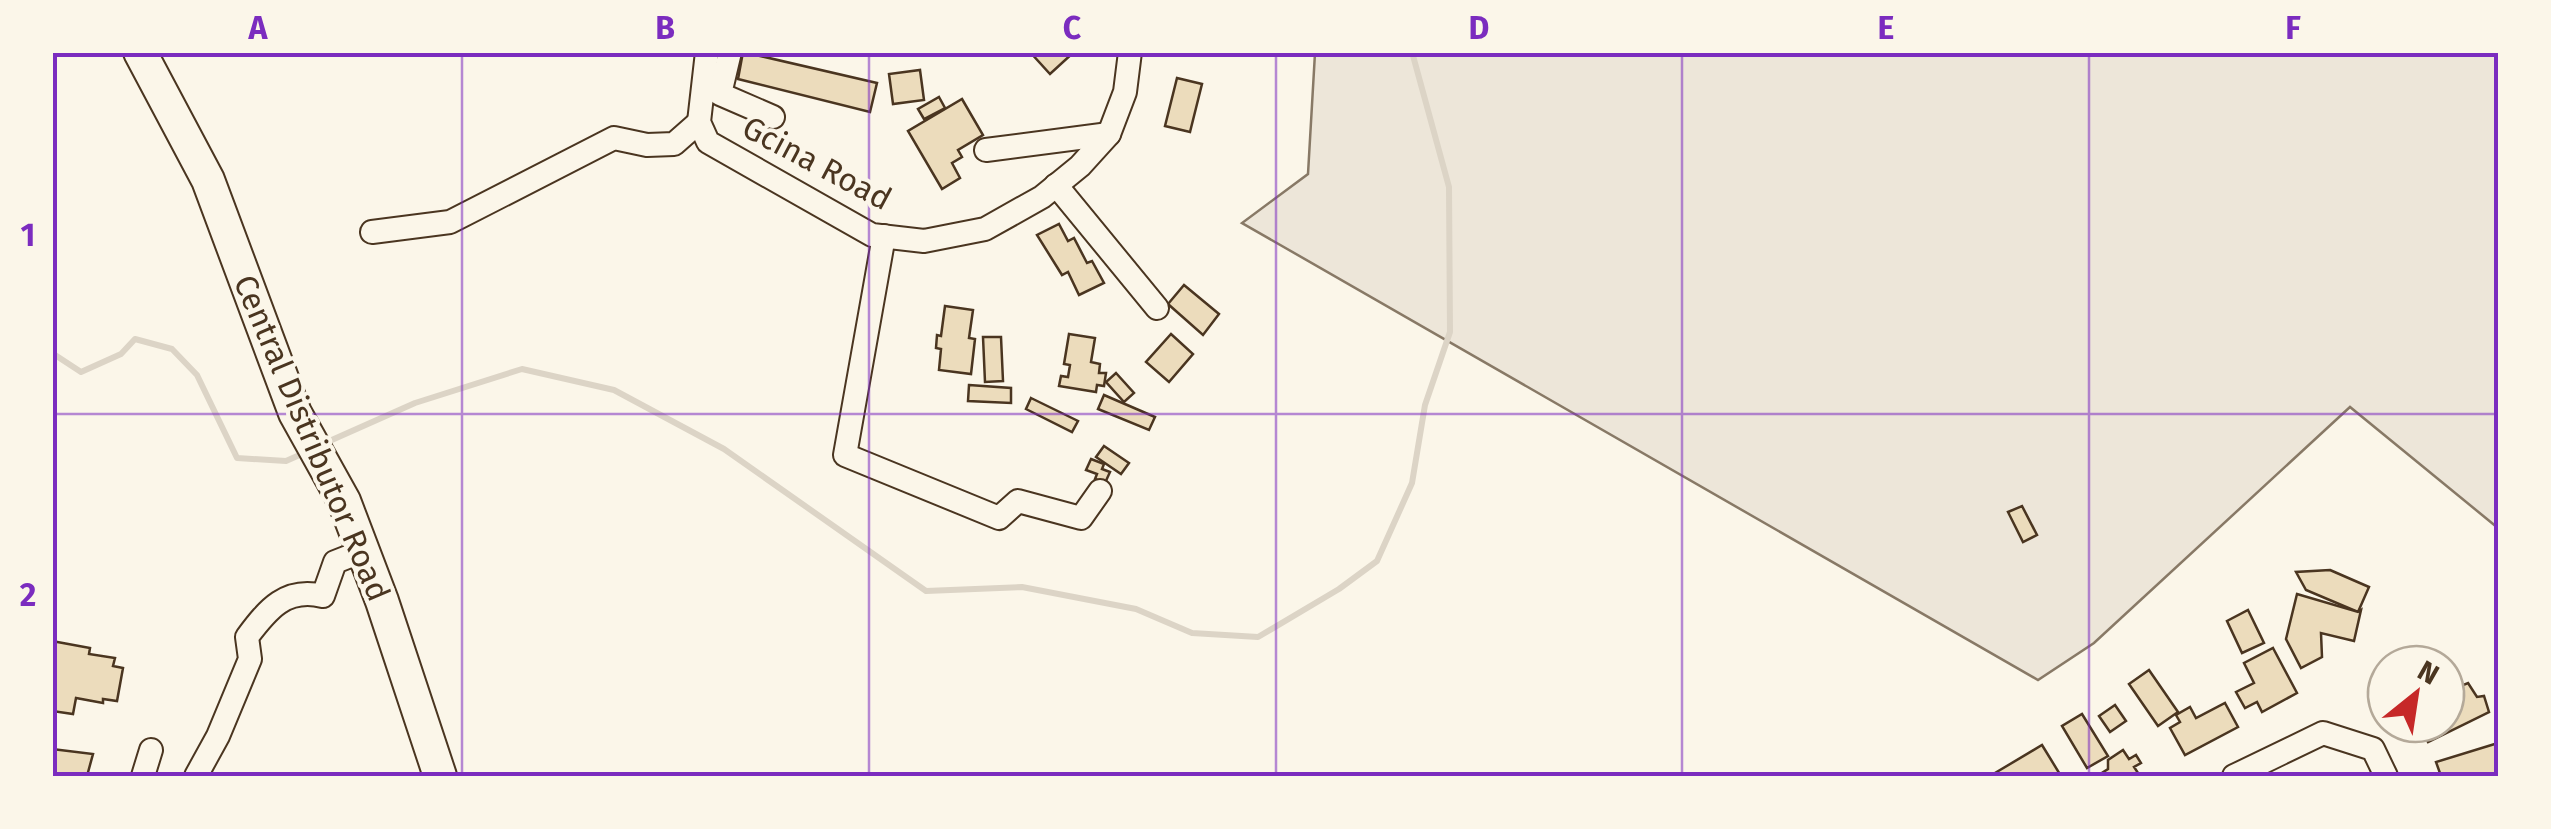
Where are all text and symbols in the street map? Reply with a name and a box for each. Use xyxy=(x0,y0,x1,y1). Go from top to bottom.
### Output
text: A xyxy=(248,9,269,47)
text: B xyxy=(655,9,675,47)
text: C xyxy=(1063,9,1082,47)
text: D xyxy=(1469,9,1489,47)
text: E xyxy=(1878,9,1894,47)
text: F xyxy=(2285,9,2301,47)
street label: Gcina Road xyxy=(736,108,898,218)
text: 1 xyxy=(21,216,35,254)
street label: Central Distributor Road xyxy=(226,269,398,607)
text: 2 xyxy=(20,576,36,614)
north arrow xyxy=(2366,644,2466,744)
text: N xyxy=(2412,654,2445,692)

